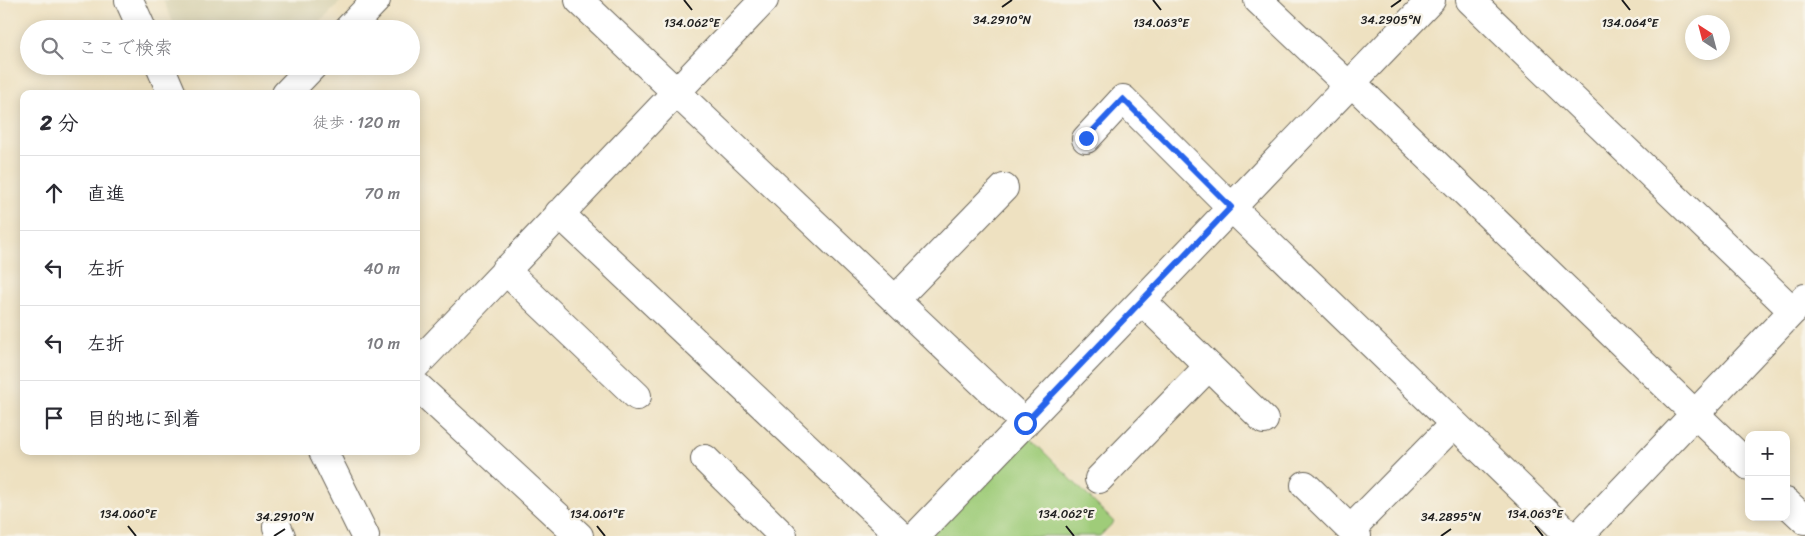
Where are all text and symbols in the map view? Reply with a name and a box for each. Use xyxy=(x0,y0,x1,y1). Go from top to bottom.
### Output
text: 34.2910°N xyxy=(973,9,1032,31)
text: 34.2905°N xyxy=(1361,9,1422,31)
text: 134.062°E xyxy=(664,12,721,34)
text: 134.063°E xyxy=(1133,12,1190,34)
text: 134.064°E xyxy=(1602,12,1660,34)
north arrow xyxy=(1685,15,1730,60)
search box xyxy=(20,20,420,75)
text: ここで検索 xyxy=(78,31,173,64)
icon: search xyxy=(38,34,66,62)
text: 2 分 xyxy=(40,104,79,142)
text: 徒歩 · 120 m xyxy=(313,108,400,137)
route end xyxy=(1075,127,1098,150)
text: 直進 xyxy=(87,177,125,210)
icon: ahead xyxy=(40,179,68,207)
text: 70 m xyxy=(364,179,400,208)
text: 左折 xyxy=(87,252,125,285)
icon: left xyxy=(40,254,68,282)
text: 40 m xyxy=(363,254,400,283)
text: 左折 xyxy=(87,327,125,360)
icon: left xyxy=(40,329,68,357)
text: 10 m xyxy=(367,329,400,358)
text: 目的地に到着 xyxy=(87,402,201,435)
icon: arrive xyxy=(40,404,68,432)
route start xyxy=(1014,412,1037,435)
map controls xyxy=(1745,431,1790,521)
button: + xyxy=(1745,431,1790,476)
button: − xyxy=(1745,476,1790,521)
text: 134.060°E xyxy=(100,503,158,525)
text: 134.061°E xyxy=(570,503,625,525)
text: 134.062°E xyxy=(1038,503,1095,525)
text: 134.063°E xyxy=(1507,503,1564,525)
text: 34.2910°N xyxy=(256,506,315,528)
text: 34.2895°N xyxy=(1421,506,1482,528)

